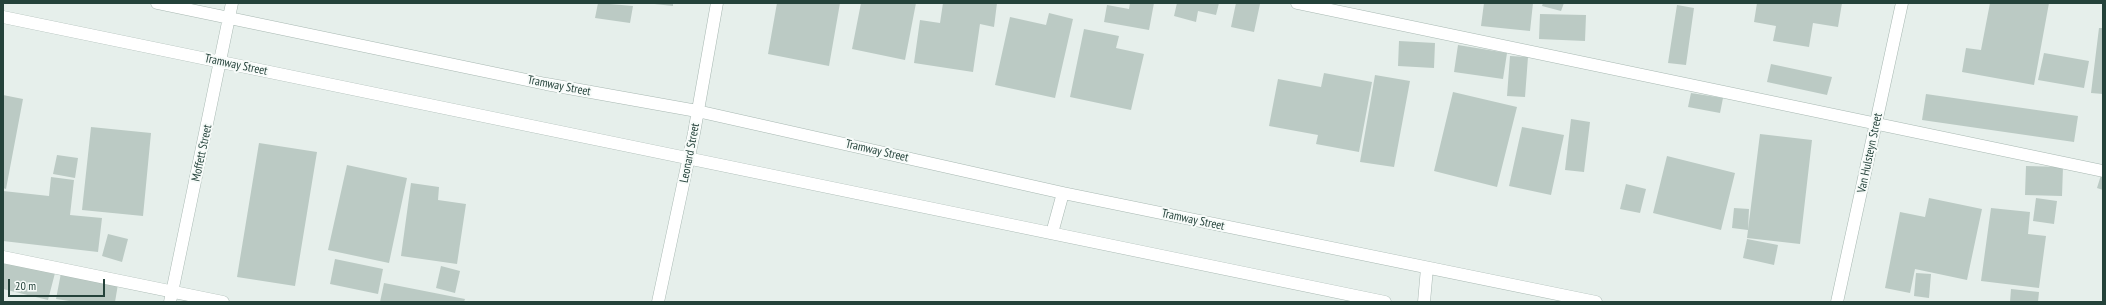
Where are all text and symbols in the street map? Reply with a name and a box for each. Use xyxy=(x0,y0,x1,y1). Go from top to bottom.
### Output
street label: Tramway Street xyxy=(203,51,269,79)
street label: Tramway Street xyxy=(526,73,592,99)
street label: Van Hulsteyn Street xyxy=(1855,112,1885,194)
street label: Leonard Street xyxy=(677,122,703,184)
street label: Moffett Street xyxy=(189,123,215,183)
street label: Tramway Street xyxy=(844,137,910,165)
street label: Tramway Street xyxy=(1160,206,1226,234)
scale bar xyxy=(10,271,107,297)
text: 20 m xyxy=(15,278,36,293)

